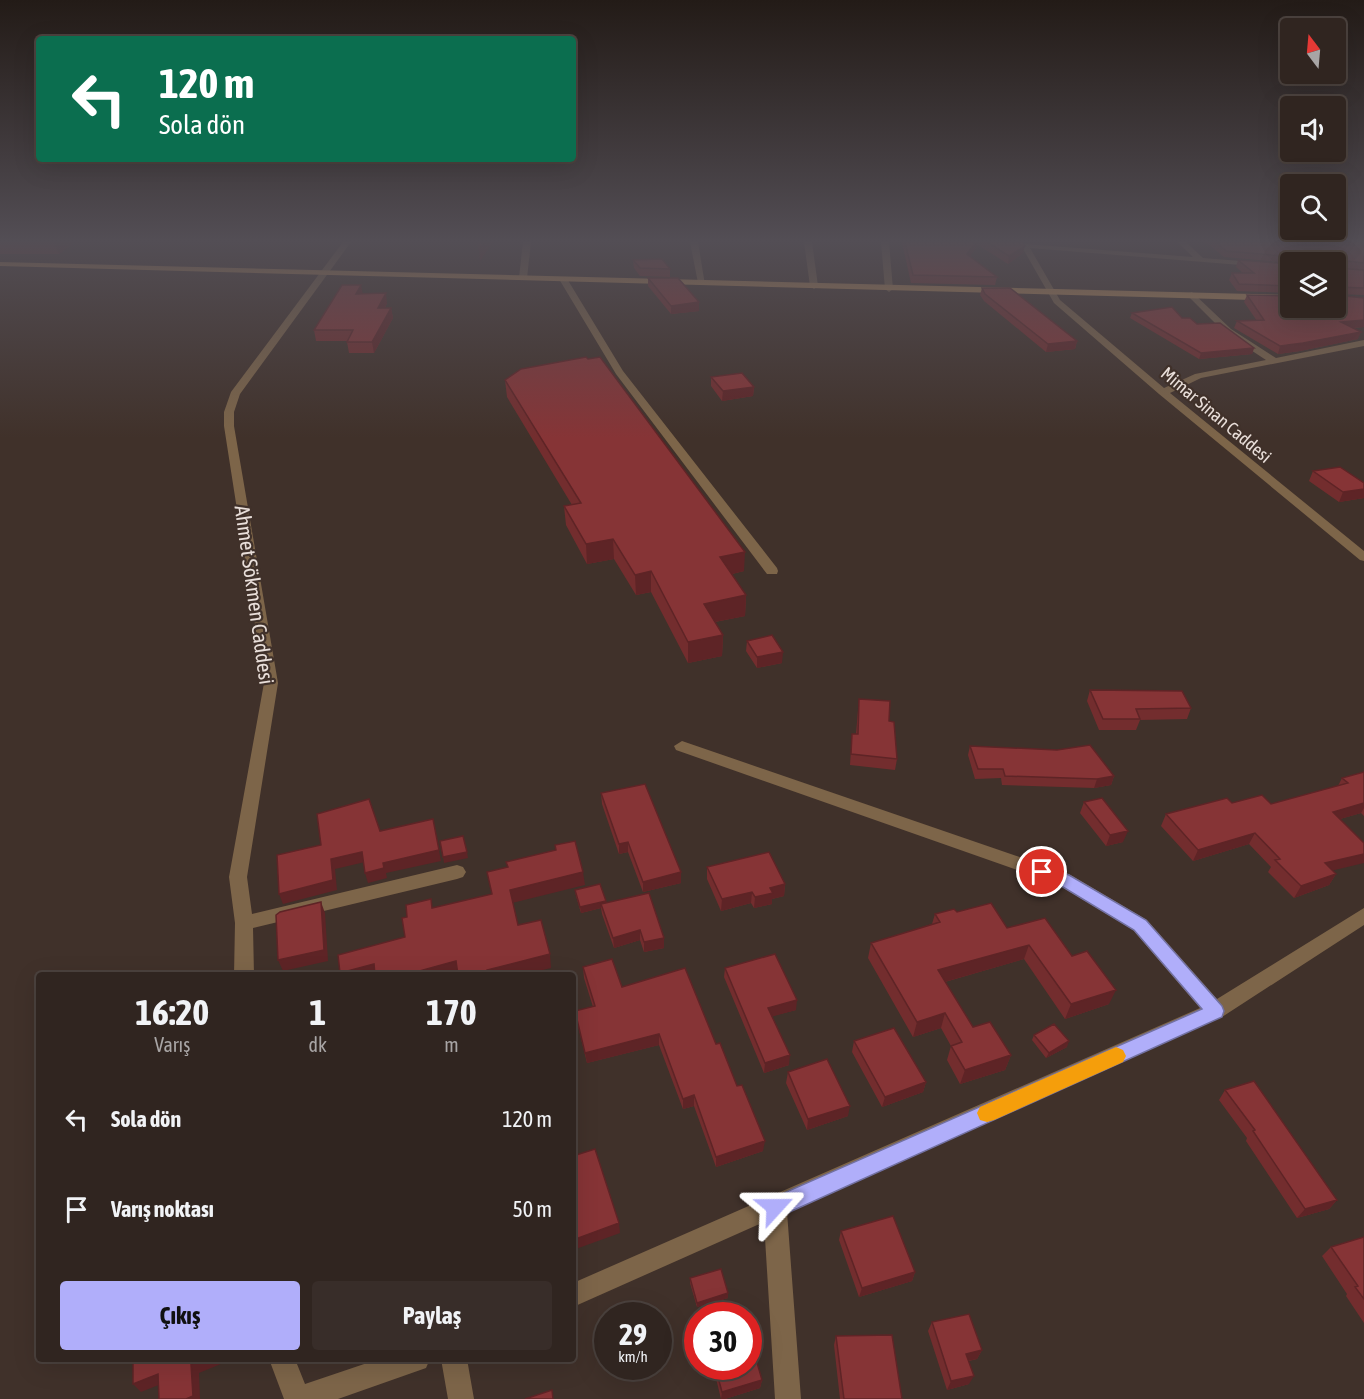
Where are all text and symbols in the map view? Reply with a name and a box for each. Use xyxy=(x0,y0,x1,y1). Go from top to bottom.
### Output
north arrow xyxy=(1280,18,1346,84)
map controls xyxy=(1280,18,1346,318)
text: 120 m xyxy=(159,59,254,107)
icon: left xyxy=(60,60,138,138)
button: sound xyxy=(1280,96,1346,162)
text: Sola dön xyxy=(159,109,245,140)
button: search xyxy=(1280,174,1346,240)
button: layers xyxy=(1280,252,1346,318)
street label: Mimar Sinan Caddesi xyxy=(1157,362,1276,467)
street label: Ahmet Sökmen Caddesi xyxy=(231,504,279,686)
pin xyxy=(1016,846,1067,897)
icon: arrive xyxy=(1025,855,1058,888)
text: 16:20 xyxy=(135,991,209,1033)
text: 1 xyxy=(309,991,326,1033)
text: 170 xyxy=(426,991,477,1033)
text: Varış xyxy=(154,1033,190,1056)
text: dk xyxy=(309,1033,327,1056)
text: m xyxy=(444,1033,459,1056)
icon: left xyxy=(60,1103,93,1136)
text: Sola dön xyxy=(111,1106,181,1132)
text: 120 m xyxy=(502,1106,552,1132)
position arrow xyxy=(743,1175,807,1239)
icon: arrive xyxy=(60,1193,93,1226)
text: Varış noktası xyxy=(111,1196,214,1222)
text: 50 m xyxy=(512,1196,552,1222)
button: Çıkış xyxy=(60,1281,300,1350)
button: Paylaş xyxy=(312,1281,552,1350)
speed limit sign: 30 xyxy=(684,1302,762,1380)
text: 29 xyxy=(619,1317,647,1351)
text: km/h xyxy=(618,1348,648,1365)

